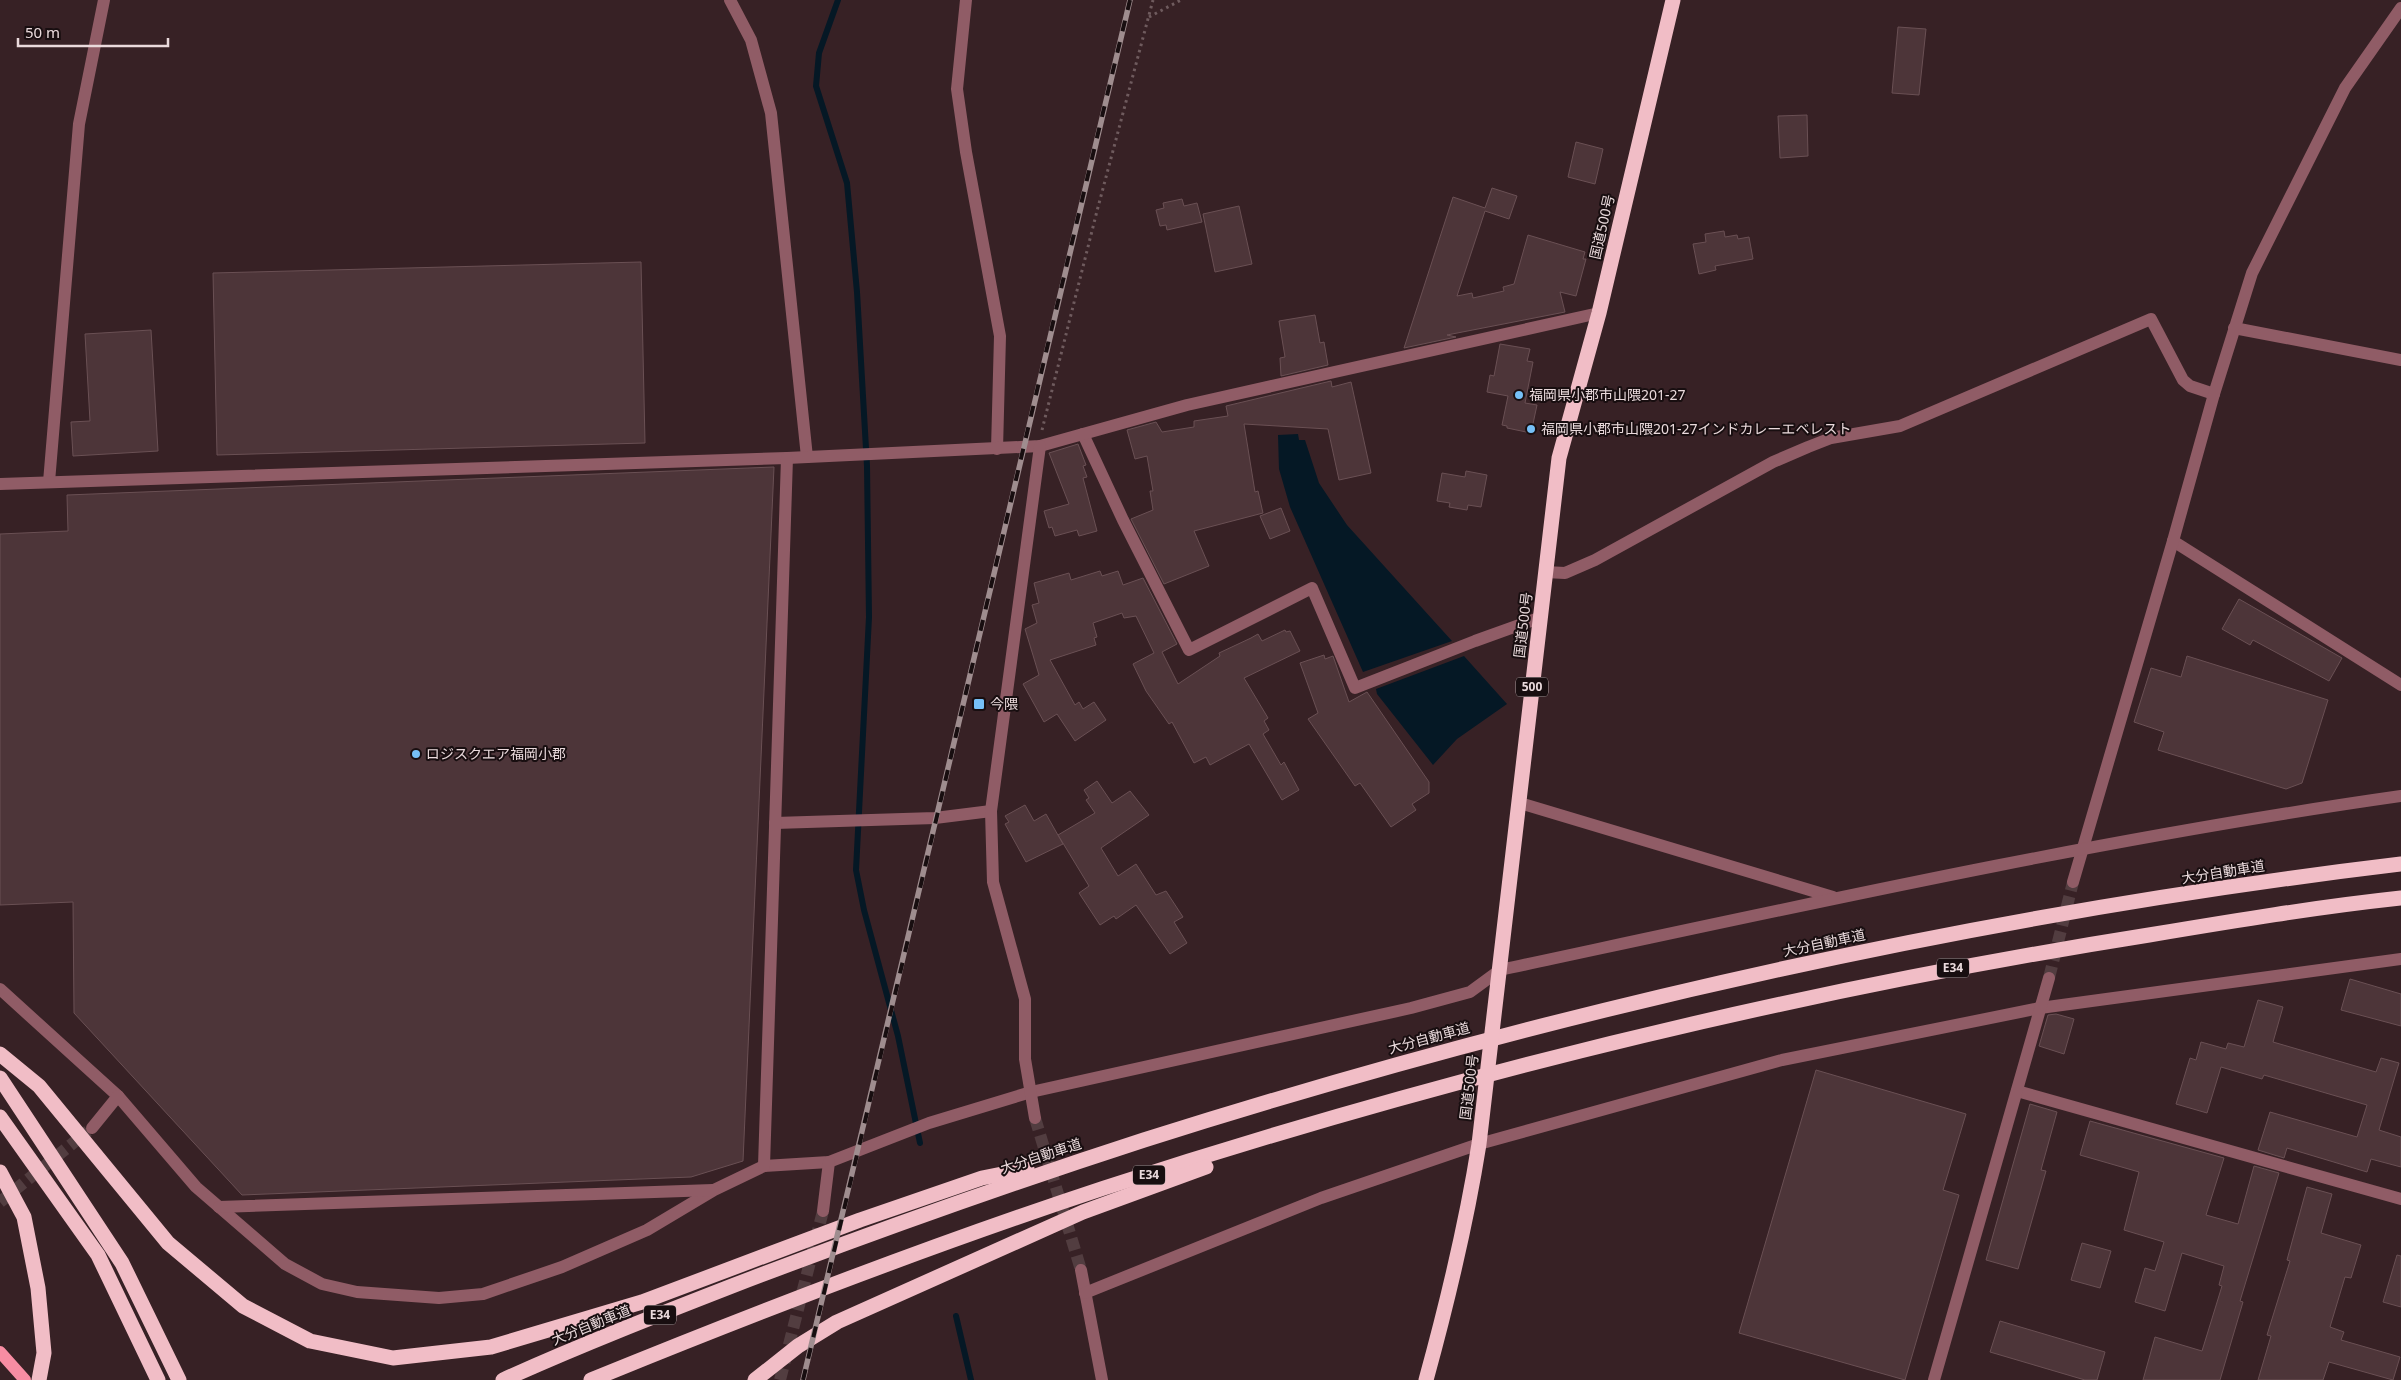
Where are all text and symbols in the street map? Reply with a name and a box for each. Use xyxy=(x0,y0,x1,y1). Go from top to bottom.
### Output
scale bar xyxy=(18,15,168,47)
text: 50 m xyxy=(25,22,60,42)
street label: 国道500号 xyxy=(1585,193,1618,261)
place label: 福岡県小郡市山隈201-27 xyxy=(1529,385,1686,404)
marker: 福岡県小郡市山隈201-27 xyxy=(1513,389,1525,401)
place label: 福岡県小郡市山隈201-27インドカレーエベレスト xyxy=(1541,419,1852,438)
marker: 福岡県小郡市山隈201-27インドカレーエベレスト xyxy=(1525,423,1537,435)
street label: 国道500号 xyxy=(1509,591,1536,659)
road number: 500 xyxy=(1516,678,1548,696)
place label: 今隈 xyxy=(990,694,1018,713)
marker: 今隈 xyxy=(972,697,986,711)
place label: ロジスクエア福岡小郡 xyxy=(426,744,566,763)
marker: ロジスクエア福岡小郡 xyxy=(410,748,422,760)
street label: 大分自動車道 xyxy=(2180,856,2266,887)
street label: 大分自動車道 xyxy=(1781,924,1867,961)
road number: E34 xyxy=(1937,958,1969,978)
street label: 大分自動車道 xyxy=(1386,1017,1472,1058)
street label: 国道500号 xyxy=(1455,1053,1482,1121)
street label: 大分自動車道 xyxy=(998,1134,1084,1178)
road number: E34 xyxy=(1133,1166,1165,1184)
street label: 大分自動車道 xyxy=(548,1300,633,1349)
road number: E34 xyxy=(644,1306,676,1324)

